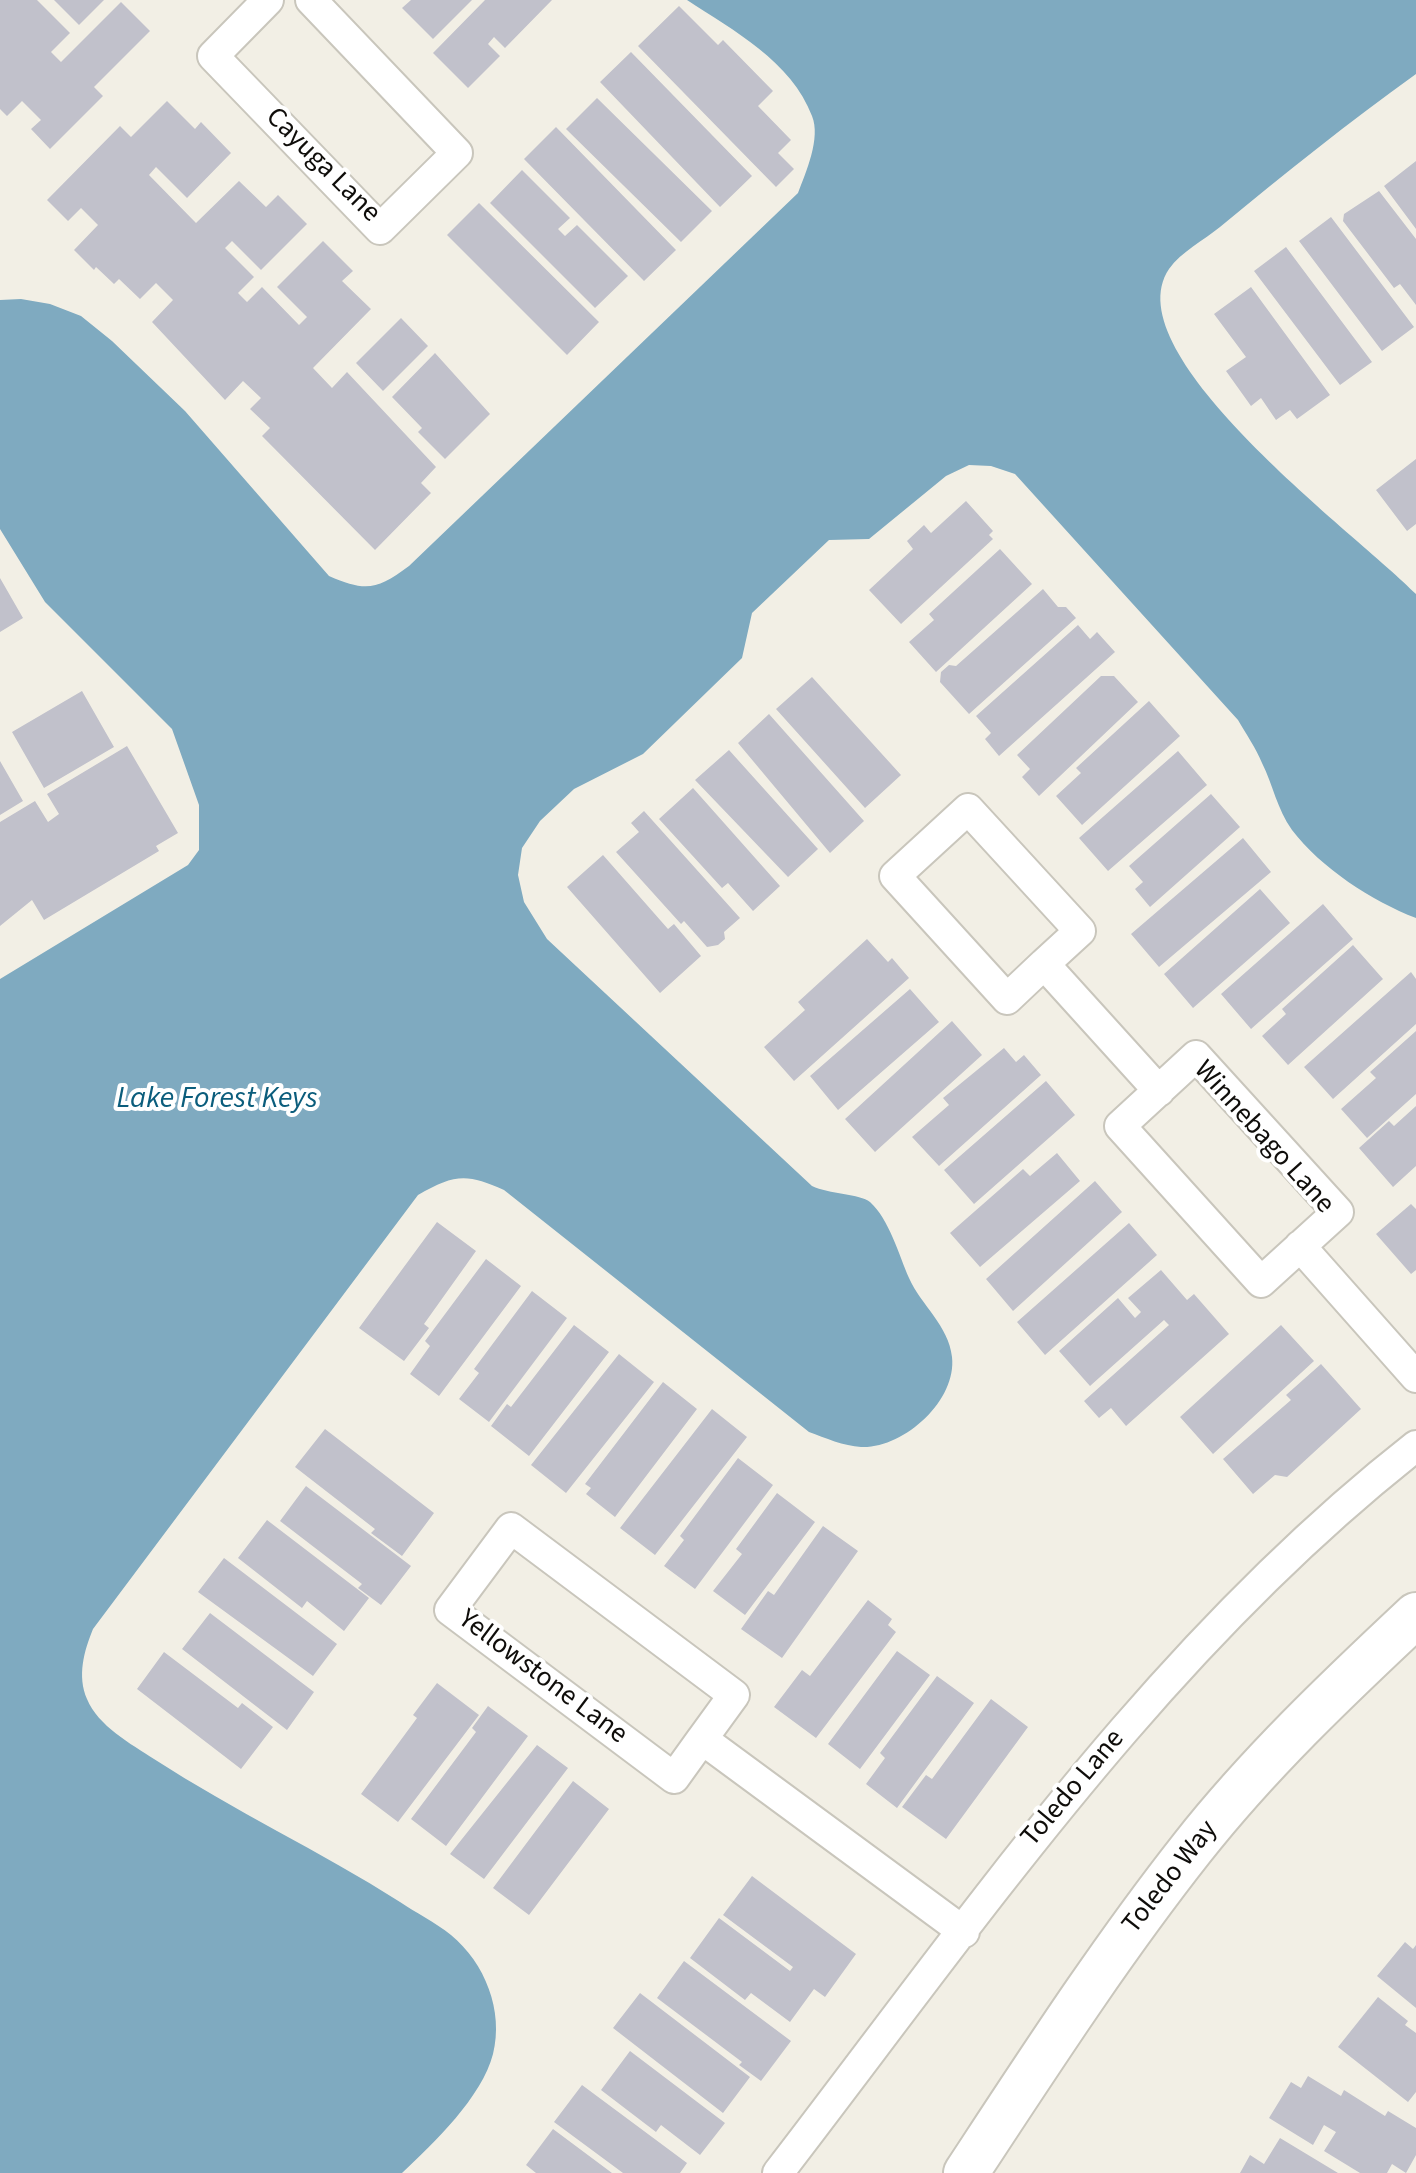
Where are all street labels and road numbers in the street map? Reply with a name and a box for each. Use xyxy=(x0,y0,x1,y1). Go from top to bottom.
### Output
street label: Cayuga Lane xyxy=(258,102,386,230)
street label: Winnebago Lane xyxy=(1186,1055,1340,1221)
street label: Yellowstone Lane xyxy=(451,1604,633,1752)
street label: Toledo Lane xyxy=(1015,1724,1133,1854)
street label: Toledo Way xyxy=(1116,1815,1226,1941)

